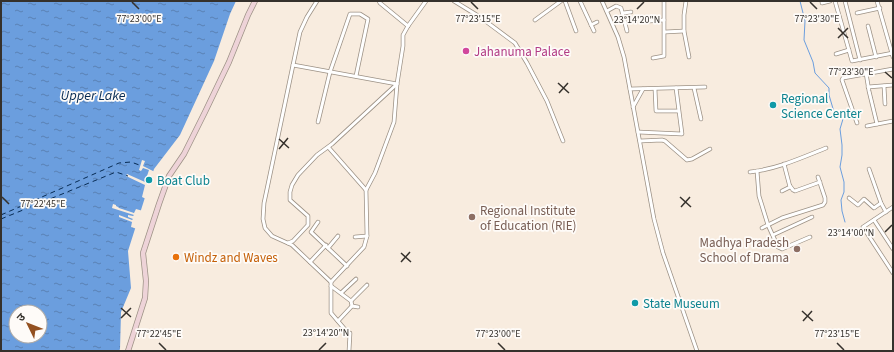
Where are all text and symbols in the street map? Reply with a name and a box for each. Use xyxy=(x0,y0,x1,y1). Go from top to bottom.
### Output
text: 77°23'00"E xyxy=(116,12,162,26)
text: 77°23'15"E xyxy=(455,12,501,26)
text: 77°23'30"E xyxy=(794,12,840,26)
text: 23°14'20"N xyxy=(614,13,660,27)
place label: Jahanuma Palace xyxy=(474,43,570,61)
marker: Jahanuma Palace xyxy=(461,46,471,56)
text: 77°23'30"E xyxy=(828,65,874,79)
water label: Upper Lake xyxy=(61,86,126,106)
place label: Regional Science Center xyxy=(781,90,862,123)
marker: Regional Science Center xyxy=(768,100,778,110)
place label: Boat Club xyxy=(157,172,210,190)
marker: Boat Club xyxy=(144,175,154,185)
text: 77°22'45"E xyxy=(20,197,66,211)
place label: Regional Institute of Education (RIE) xyxy=(480,202,577,235)
marker: Regional Institute of Education (RIE) xyxy=(467,212,477,222)
text: 23°14'00"N xyxy=(828,226,874,240)
place label: Madhya Pradesh School of Drama xyxy=(699,234,789,267)
marker: Madhya Pradesh School of Drama xyxy=(792,244,802,254)
place label: Windz and Waves xyxy=(184,249,278,267)
marker: Windz and Waves xyxy=(171,252,181,262)
place label: State Museum xyxy=(643,295,720,313)
marker: State Museum xyxy=(630,298,640,308)
north arrow xyxy=(8,304,48,344)
text: उ xyxy=(13,310,29,325)
text: 23°14'20"N xyxy=(303,326,349,340)
text: 77°22'45"E xyxy=(136,327,182,341)
text: 77°23'00"E xyxy=(475,327,521,341)
text: 77°23'15"E xyxy=(814,327,860,341)

